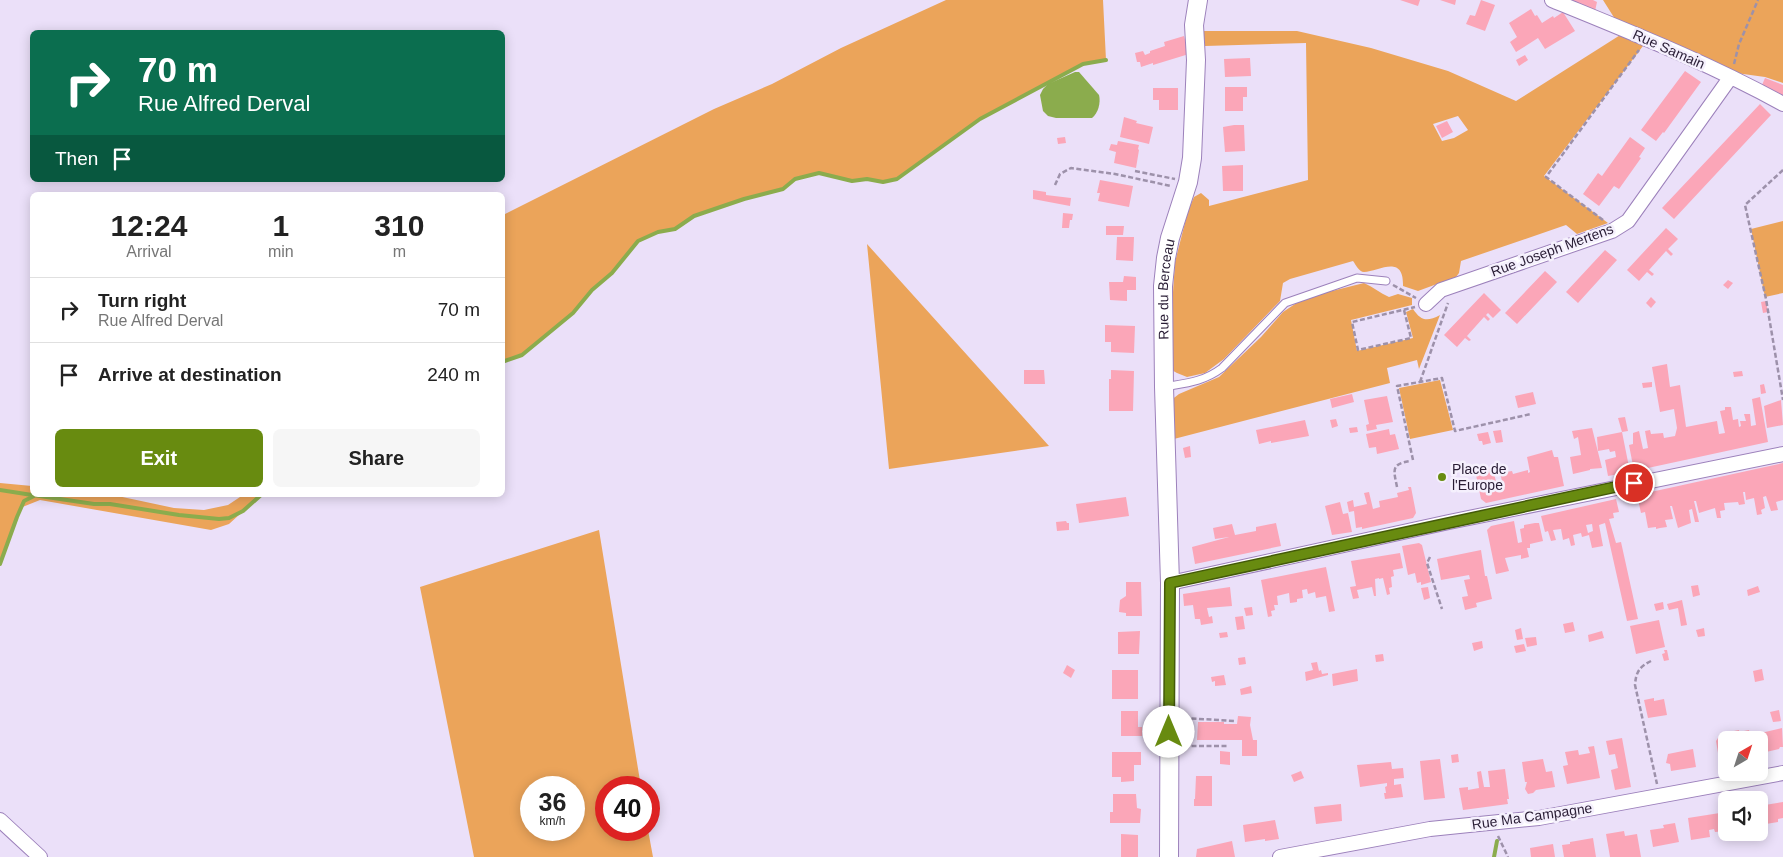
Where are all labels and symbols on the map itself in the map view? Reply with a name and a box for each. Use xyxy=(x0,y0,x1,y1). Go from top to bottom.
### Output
street label: Rue Samain xyxy=(1631,26,1707,72)
street label: Rue Joseph Mertens xyxy=(1489,220,1615,280)
street label: Rue du Berceau xyxy=(1155,237,1178,340)
place label: Place de l'Europe xyxy=(1452,461,1507,493)
pin xyxy=(1613,462,1655,504)
marker: Place de l'Europe xyxy=(1436,471,1448,483)
position arrow xyxy=(1142,705,1194,757)
north arrow xyxy=(1718,731,1768,781)
speed limit sign: 40 xyxy=(595,776,660,841)
street label: Rue Ma Campagne xyxy=(1471,800,1593,832)

